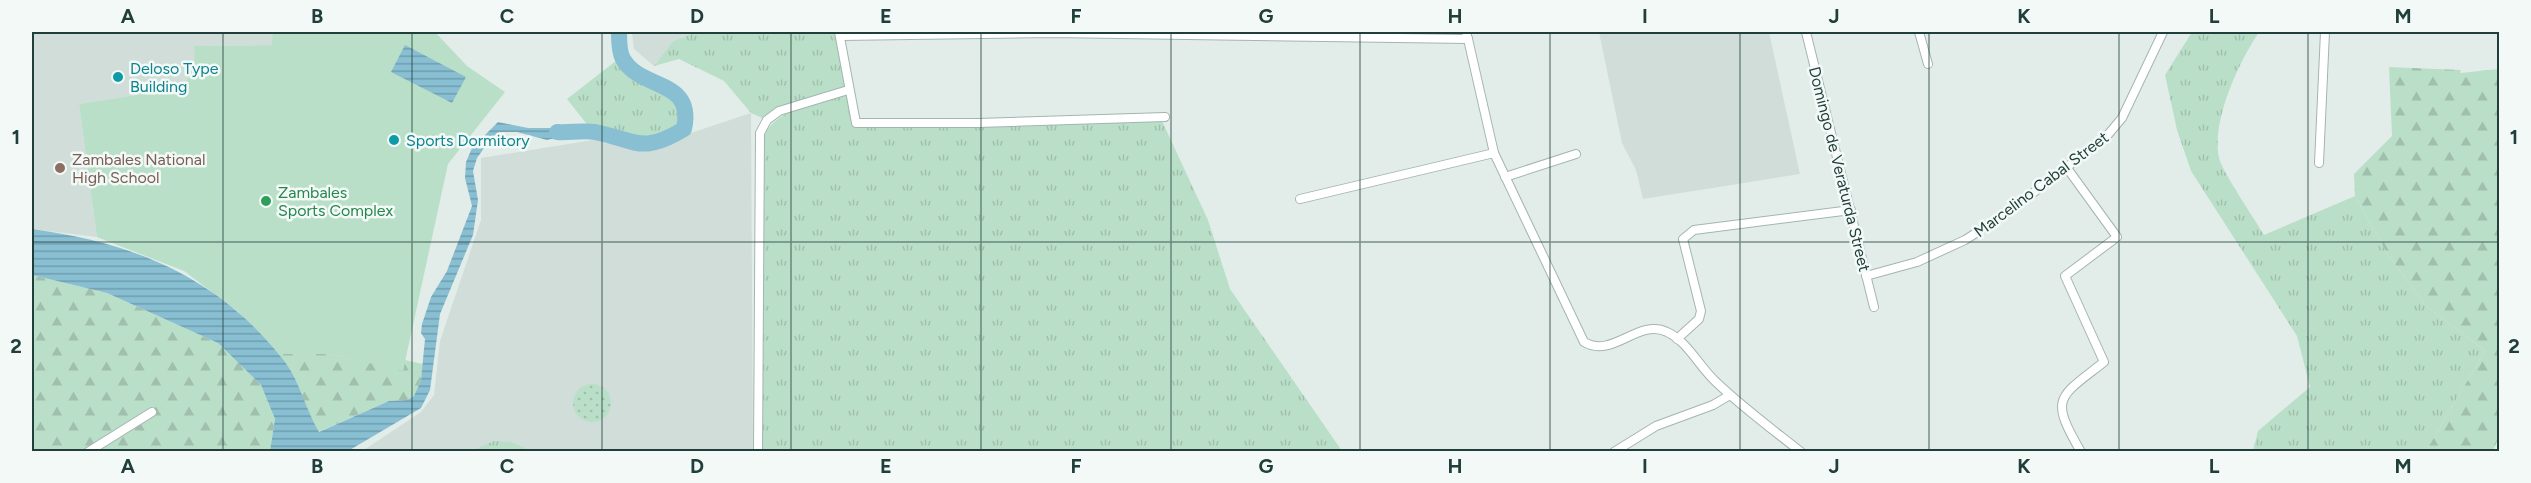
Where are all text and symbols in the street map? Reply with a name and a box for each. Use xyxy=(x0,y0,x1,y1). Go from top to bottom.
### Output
text: A xyxy=(121,4,136,28)
text: B xyxy=(311,4,323,28)
text: C xyxy=(500,4,514,28)
text: D xyxy=(690,4,704,28)
text: E xyxy=(880,4,892,28)
text: F xyxy=(1070,4,1082,28)
text: G xyxy=(1259,4,1274,28)
text: H xyxy=(1448,4,1463,28)
text: I xyxy=(1642,4,1648,28)
text: J xyxy=(1828,4,1840,28)
text: K xyxy=(2017,4,2031,28)
text: L xyxy=(2209,4,2220,28)
text: M xyxy=(2394,4,2412,28)
place label: Deloso Type Building xyxy=(130,59,219,96)
street label: Domingo de Veraturda Street xyxy=(1805,65,1874,274)
marker: Deloso Type Building xyxy=(111,70,125,84)
text: 1 xyxy=(12,125,20,149)
text: 1 xyxy=(2510,125,2518,149)
street label: Marcelino Cabal Street xyxy=(1970,128,2112,241)
place label: Sports Dormitory xyxy=(406,131,530,150)
marker: Sports Dormitory xyxy=(387,133,401,147)
place label: Zambales National High School xyxy=(72,150,205,187)
marker: Zambales National High School xyxy=(53,161,67,175)
place label: Zambales Sports Complex xyxy=(278,183,393,220)
marker: Zambales Sports Complex xyxy=(259,194,273,208)
text: 2 xyxy=(10,334,22,358)
text: 2 xyxy=(2508,334,2520,358)
text: A xyxy=(121,454,136,478)
text: B xyxy=(311,454,323,478)
text: C xyxy=(500,454,514,478)
text: D xyxy=(690,454,704,478)
text: E xyxy=(880,454,892,478)
text: F xyxy=(1070,454,1082,478)
text: G xyxy=(1259,454,1274,478)
text: H xyxy=(1448,454,1463,478)
text: I xyxy=(1642,454,1648,478)
text: J xyxy=(1828,454,1840,478)
text: K xyxy=(2017,454,2031,478)
text: L xyxy=(2209,454,2220,478)
text: M xyxy=(2394,454,2412,478)

